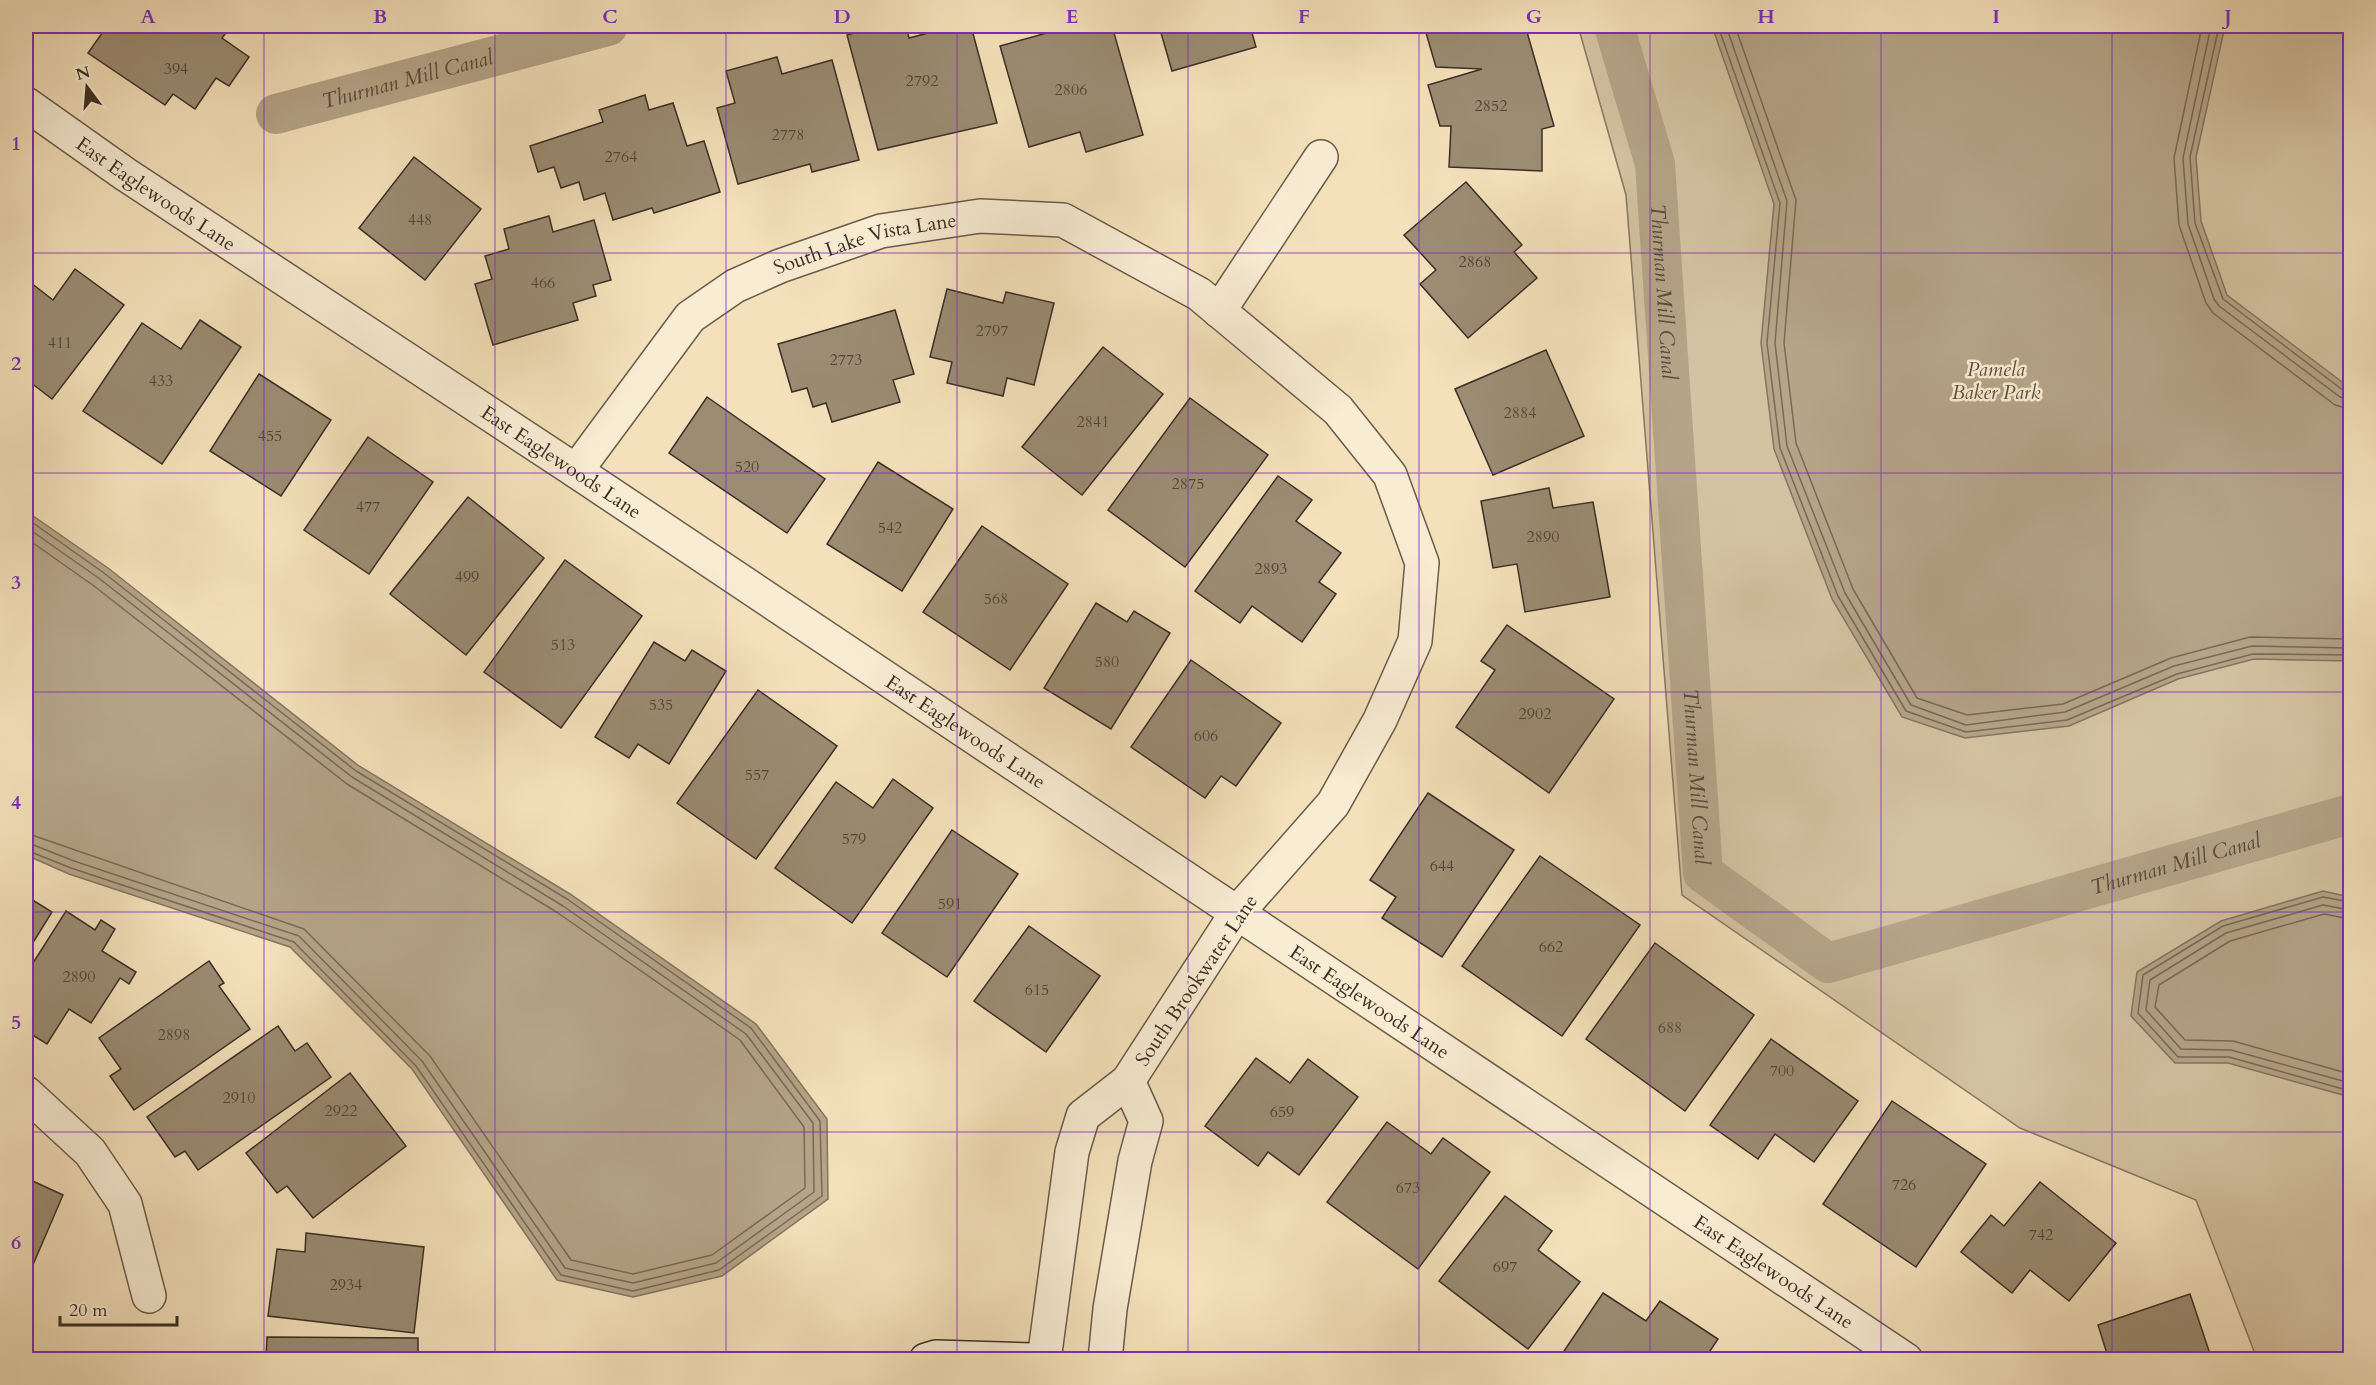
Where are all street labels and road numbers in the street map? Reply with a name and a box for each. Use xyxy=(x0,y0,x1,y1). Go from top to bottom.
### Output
street label: East Eaglewoods Lane xyxy=(70,130,241,257)
street label: South Lake Vista Lane xyxy=(769,207,958,281)
street label: East Eaglewoods Lane xyxy=(476,399,647,525)
street label: East Eaglewoods Lane xyxy=(880,669,1051,795)
street label: South Brookwater Lane xyxy=(1129,889,1264,1071)
street label: East Eaglewoods Lane xyxy=(1284,939,1455,1065)
street label: East Eaglewoods Lane xyxy=(1688,1209,1859,1335)

